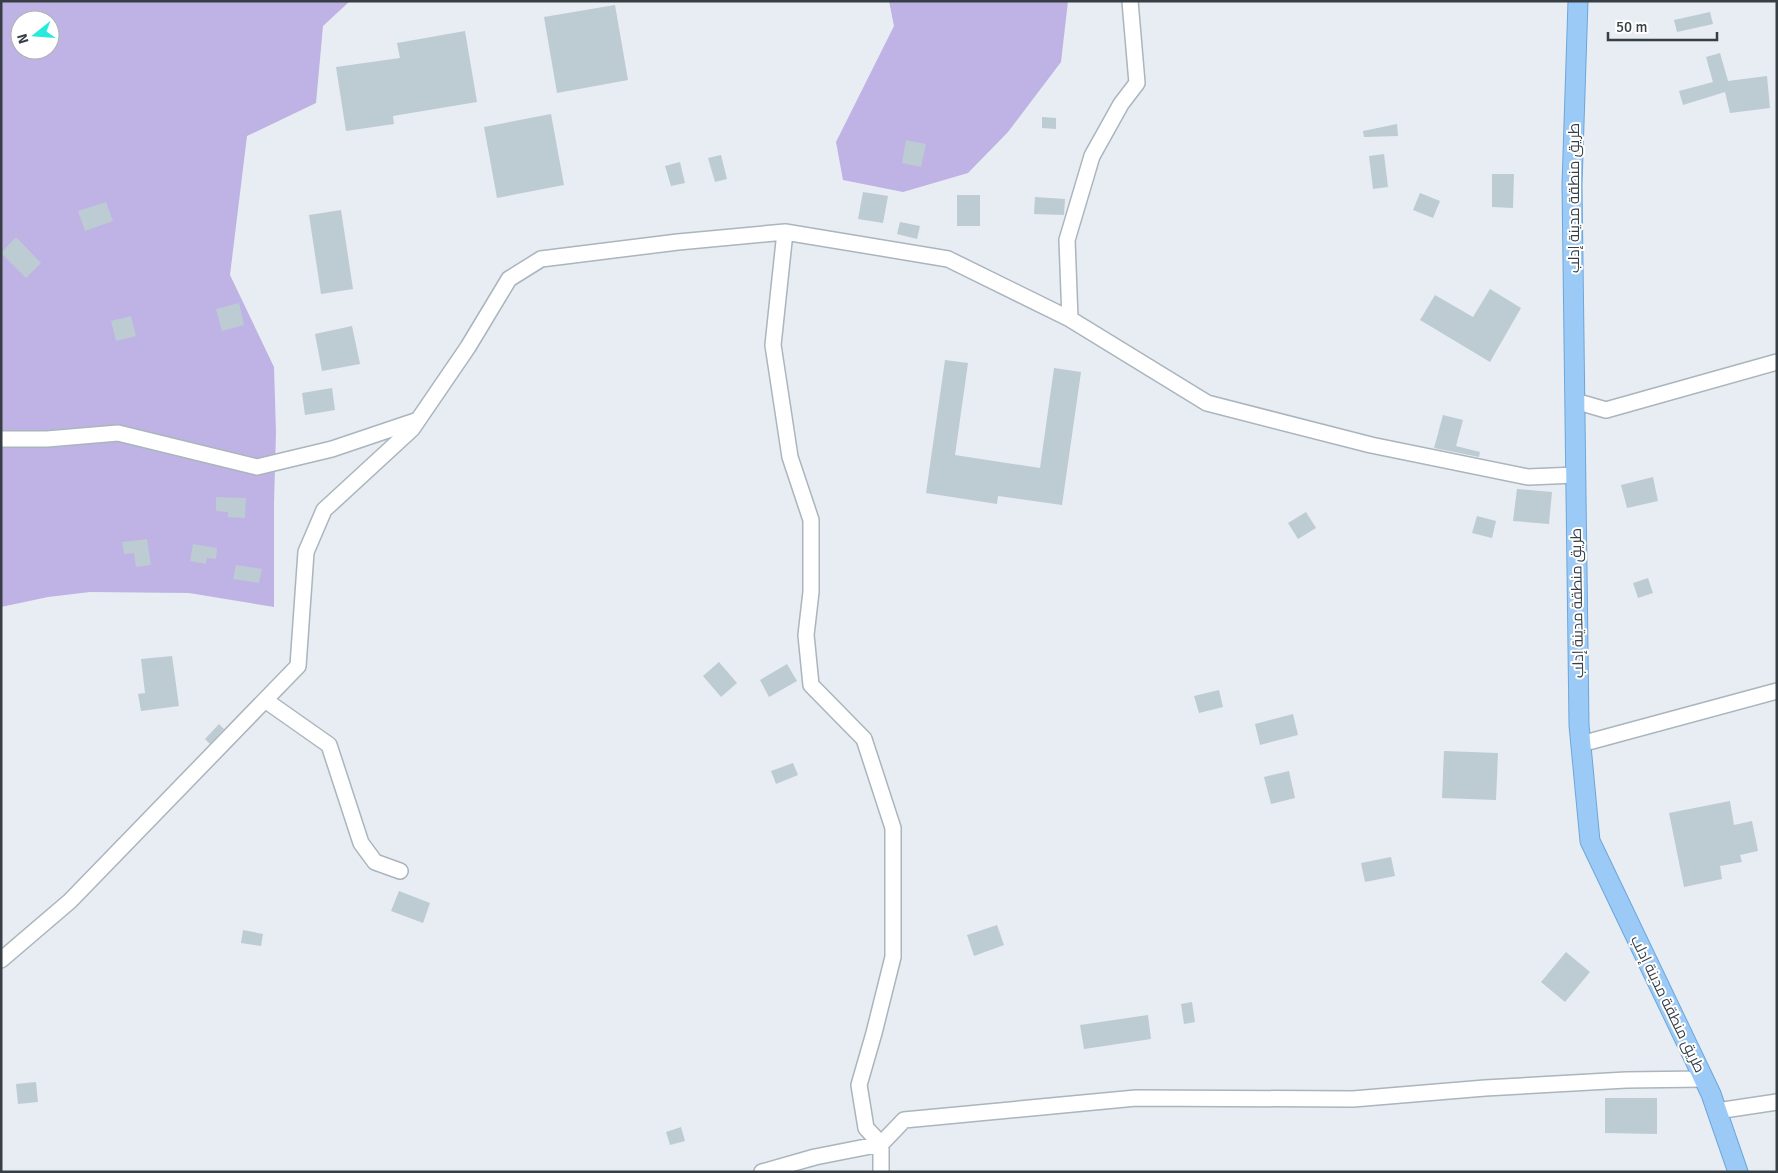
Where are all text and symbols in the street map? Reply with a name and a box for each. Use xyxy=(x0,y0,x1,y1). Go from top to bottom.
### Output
north arrow xyxy=(10,10,60,60)
scale bar xyxy=(1608,10,1717,42)
text: 50 m xyxy=(1616,18,1647,36)
text: N xyxy=(13,32,33,46)
street label: طريق منطقة مدينة إدلب xyxy=(1565,123,1584,273)
street label: طريق منطقة مدينة إدلب xyxy=(1567,528,1588,678)
street label: طريق منطقة مدينة إدلب xyxy=(1626,933,1709,1076)

